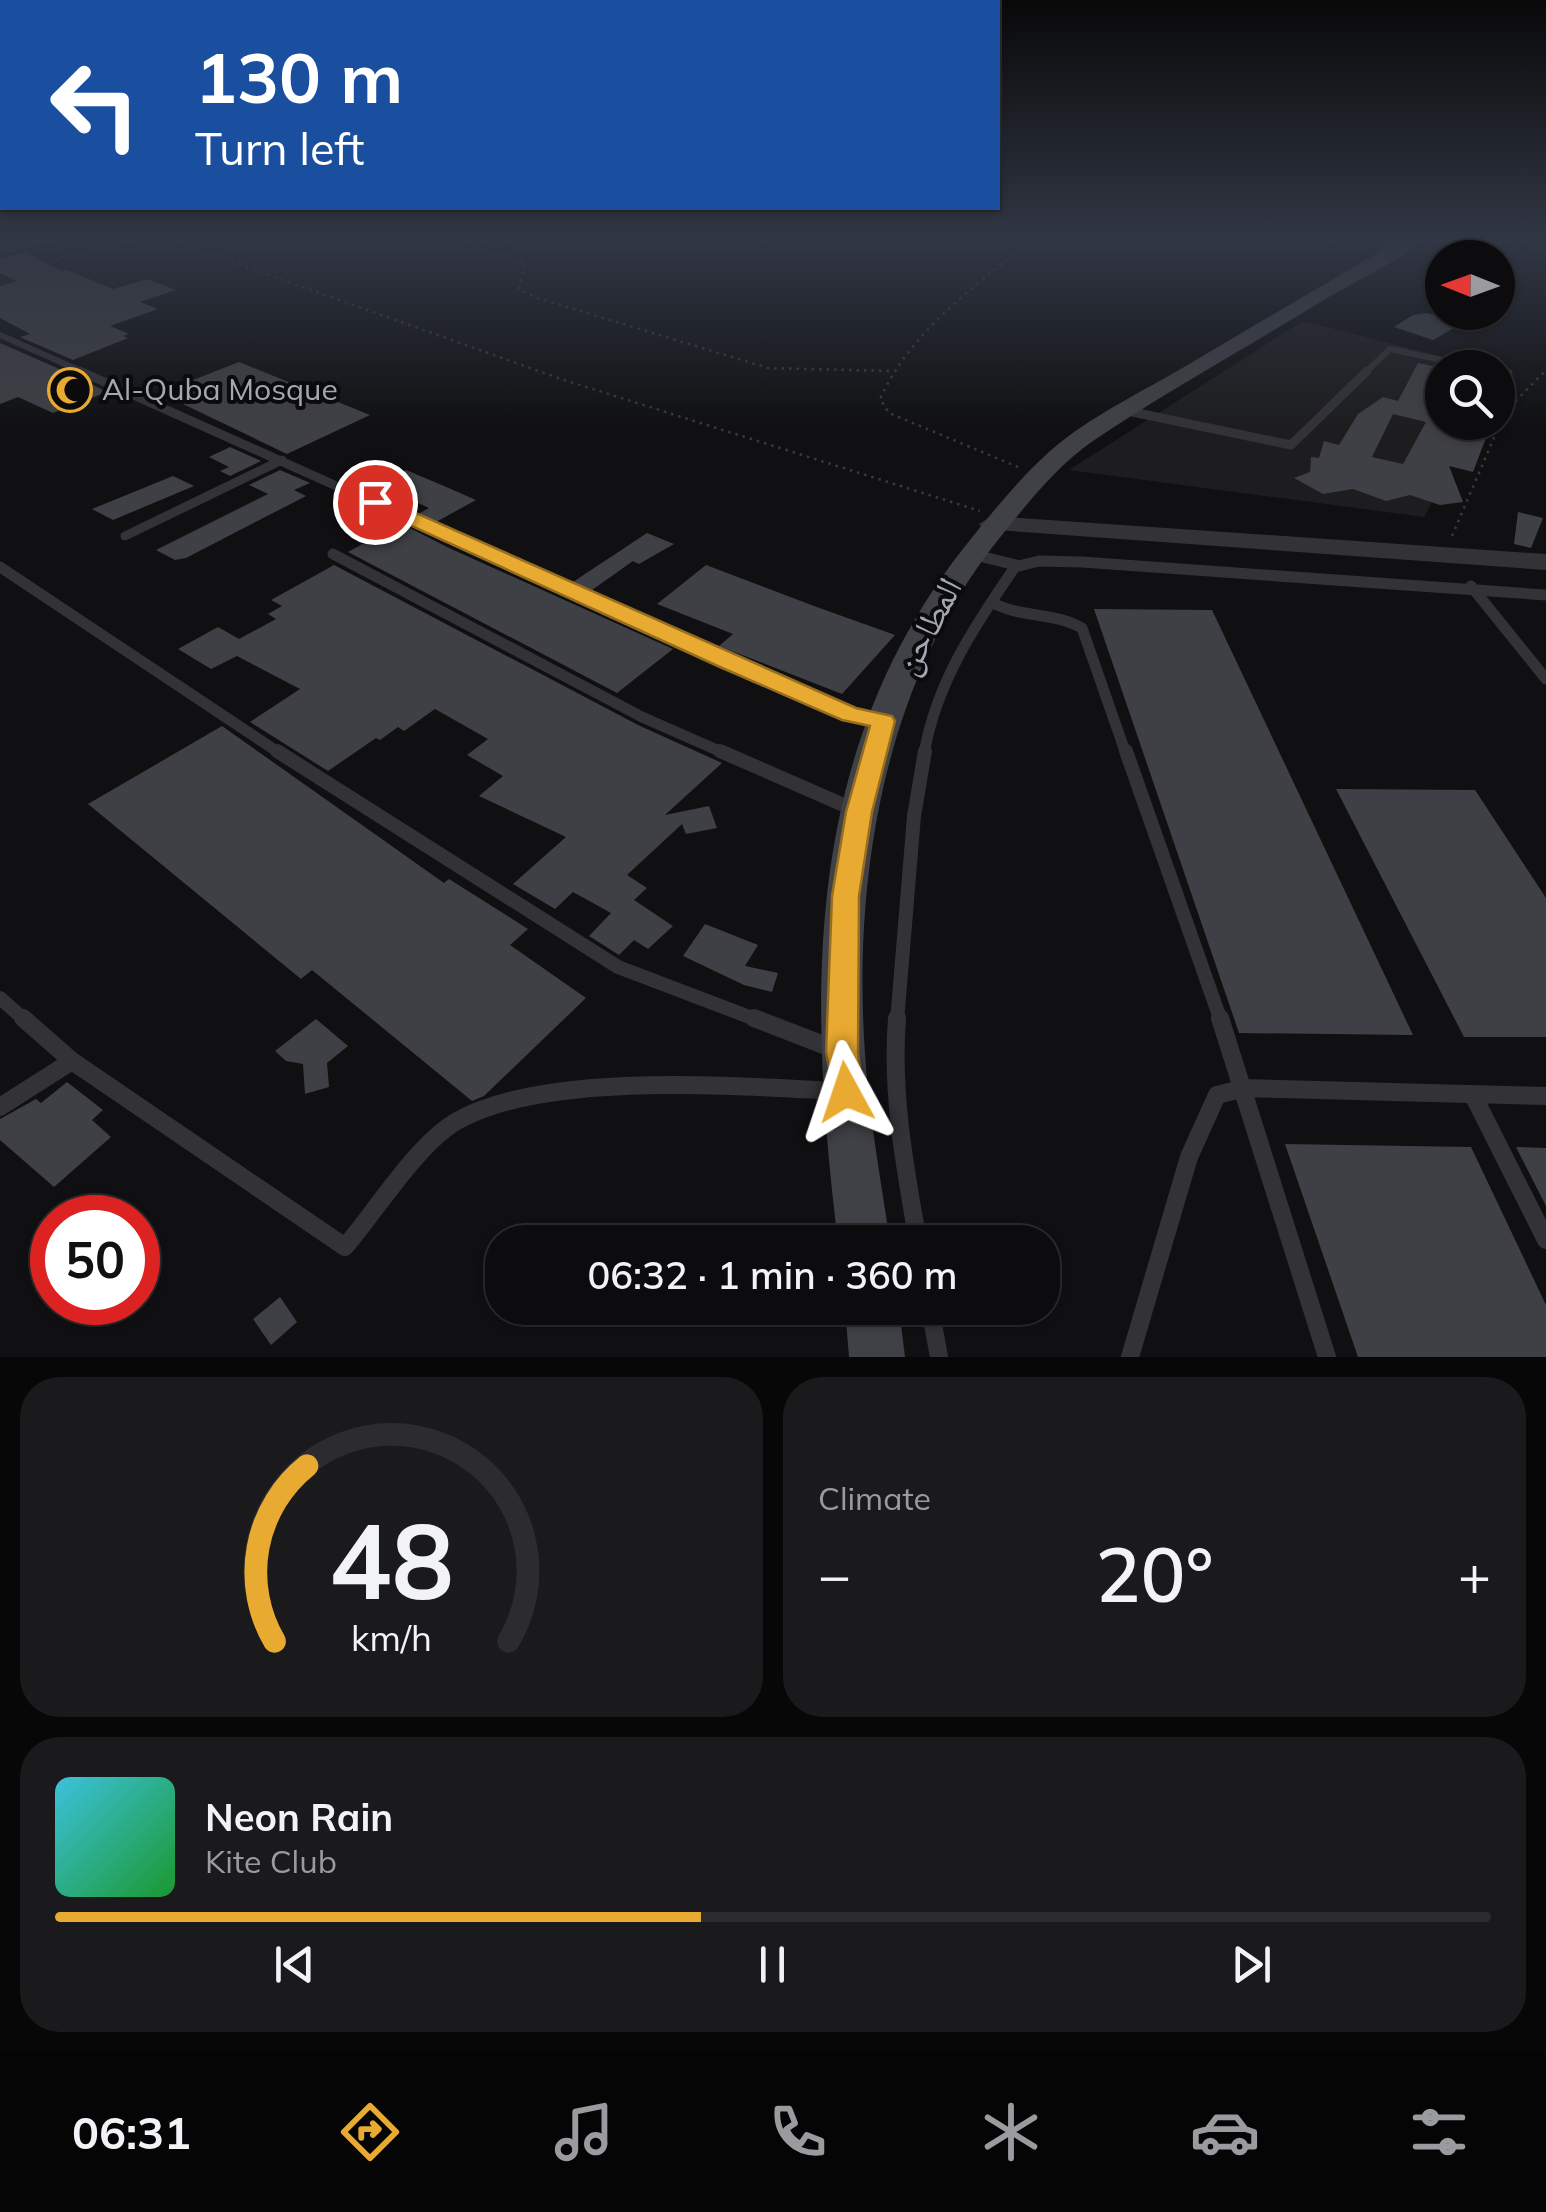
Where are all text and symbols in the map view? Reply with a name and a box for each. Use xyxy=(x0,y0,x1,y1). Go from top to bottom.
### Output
text: 130 m xyxy=(195,33,403,121)
icon: left xyxy=(30,40,160,170)
text: Turn left xyxy=(195,120,364,176)
north arrow xyxy=(1425,240,1515,330)
map controls xyxy=(1425,240,1515,440)
button: search xyxy=(1425,350,1515,440)
mosque icon: Al-Quba Mosque xyxy=(47,367,93,413)
place label: Al-Quba Mosque xyxy=(102,370,338,408)
pin xyxy=(333,460,418,545)
icon: arrive xyxy=(348,475,403,530)
street label: المطاحن xyxy=(883,569,971,682)
position arrow xyxy=(794,1040,898,1144)
speed limit sign: 50 xyxy=(30,1195,160,1325)
text: 06:32 · 1 min · 360 m xyxy=(587,1251,958,1299)
text: Climate xyxy=(818,1478,931,1518)
text: 48 xyxy=(329,1494,454,1625)
text: 20° xyxy=(1095,1527,1214,1621)
text: − xyxy=(818,1540,851,1609)
text: + xyxy=(1458,1540,1491,1609)
text: km/h xyxy=(351,1615,432,1660)
text: Neon Rain xyxy=(205,1793,393,1841)
text: Kite Club xyxy=(205,1841,337,1881)
icon: previous xyxy=(267,1937,322,1992)
icon: pause xyxy=(745,1937,800,1992)
icon: next xyxy=(1224,1937,1279,1992)
icon: directions xyxy=(335,2097,405,2167)
icon: music xyxy=(549,2097,619,2167)
icon: phone xyxy=(763,2097,833,2167)
icon: climate xyxy=(976,2097,1046,2167)
icon: car xyxy=(1190,2097,1260,2167)
icon: filters xyxy=(1404,2097,1474,2167)
text: 06:31 xyxy=(72,2104,191,2160)

